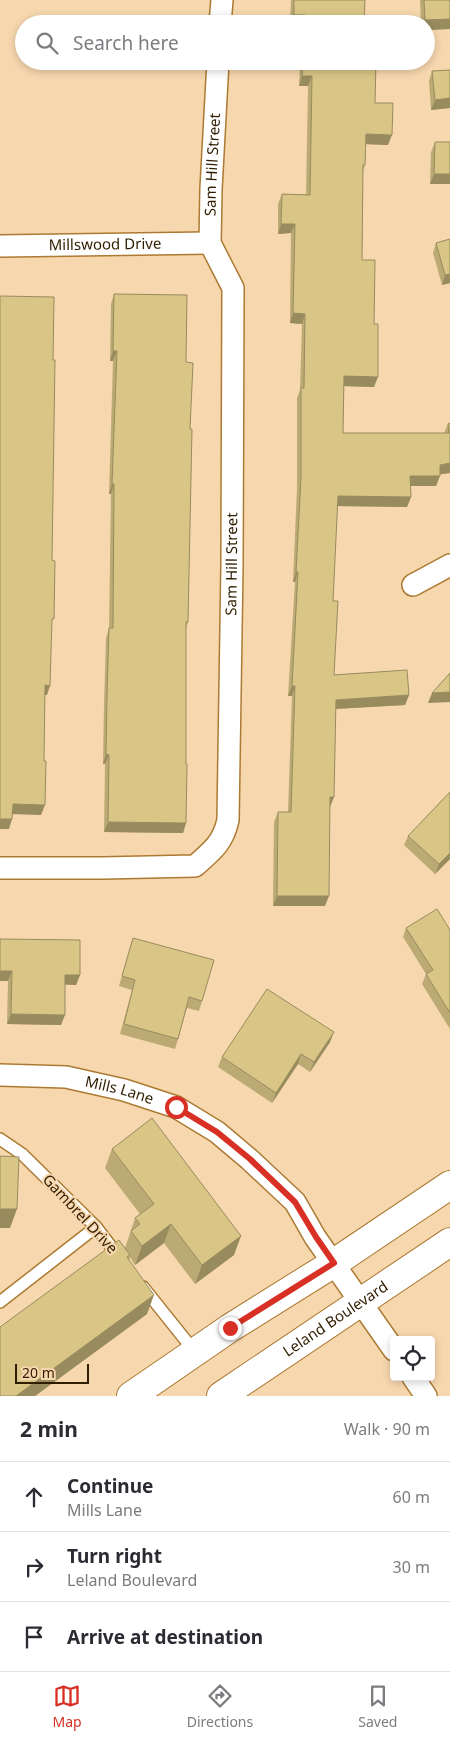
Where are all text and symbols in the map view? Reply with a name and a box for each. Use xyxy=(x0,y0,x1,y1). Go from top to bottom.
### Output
search box xyxy=(15,15,435,70)
icon: search xyxy=(33,29,61,57)
text: Search here xyxy=(73,30,179,56)
street label: Sam Hill Street xyxy=(200,112,224,216)
street label: Millswood Drive xyxy=(49,233,161,254)
street label: Sam Hill Street xyxy=(220,512,241,616)
street label: Mills Lane xyxy=(83,1071,157,1108)
route start xyxy=(165,1096,188,1119)
street label: Gambrel Drive xyxy=(39,1169,123,1257)
street label: Leland Boulevard xyxy=(279,1276,391,1361)
route end xyxy=(219,1317,242,1340)
map controls xyxy=(390,1336,435,1381)
button: locate xyxy=(390,1336,435,1381)
scale bar xyxy=(15,1361,89,1384)
text: 20 m xyxy=(22,1363,55,1382)
text: 2 min xyxy=(20,1415,78,1443)
text: Walk · 90 m xyxy=(344,1418,430,1440)
text: Continue xyxy=(67,1473,153,1499)
icon: ahead xyxy=(20,1483,48,1511)
text: 60 m xyxy=(393,1486,430,1508)
text: Mills Lane xyxy=(67,1499,142,1521)
text: Turn right xyxy=(67,1543,162,1569)
icon: right xyxy=(20,1553,48,1581)
text: 30 m xyxy=(393,1556,430,1578)
text: Leland Boulevard xyxy=(67,1569,197,1591)
icon: arrive xyxy=(20,1623,48,1651)
text: Arrive at destination xyxy=(67,1624,263,1650)
tab: Map xyxy=(53,1682,82,1731)
tab: Directions xyxy=(187,1682,253,1731)
tab: Saved xyxy=(358,1682,397,1731)

